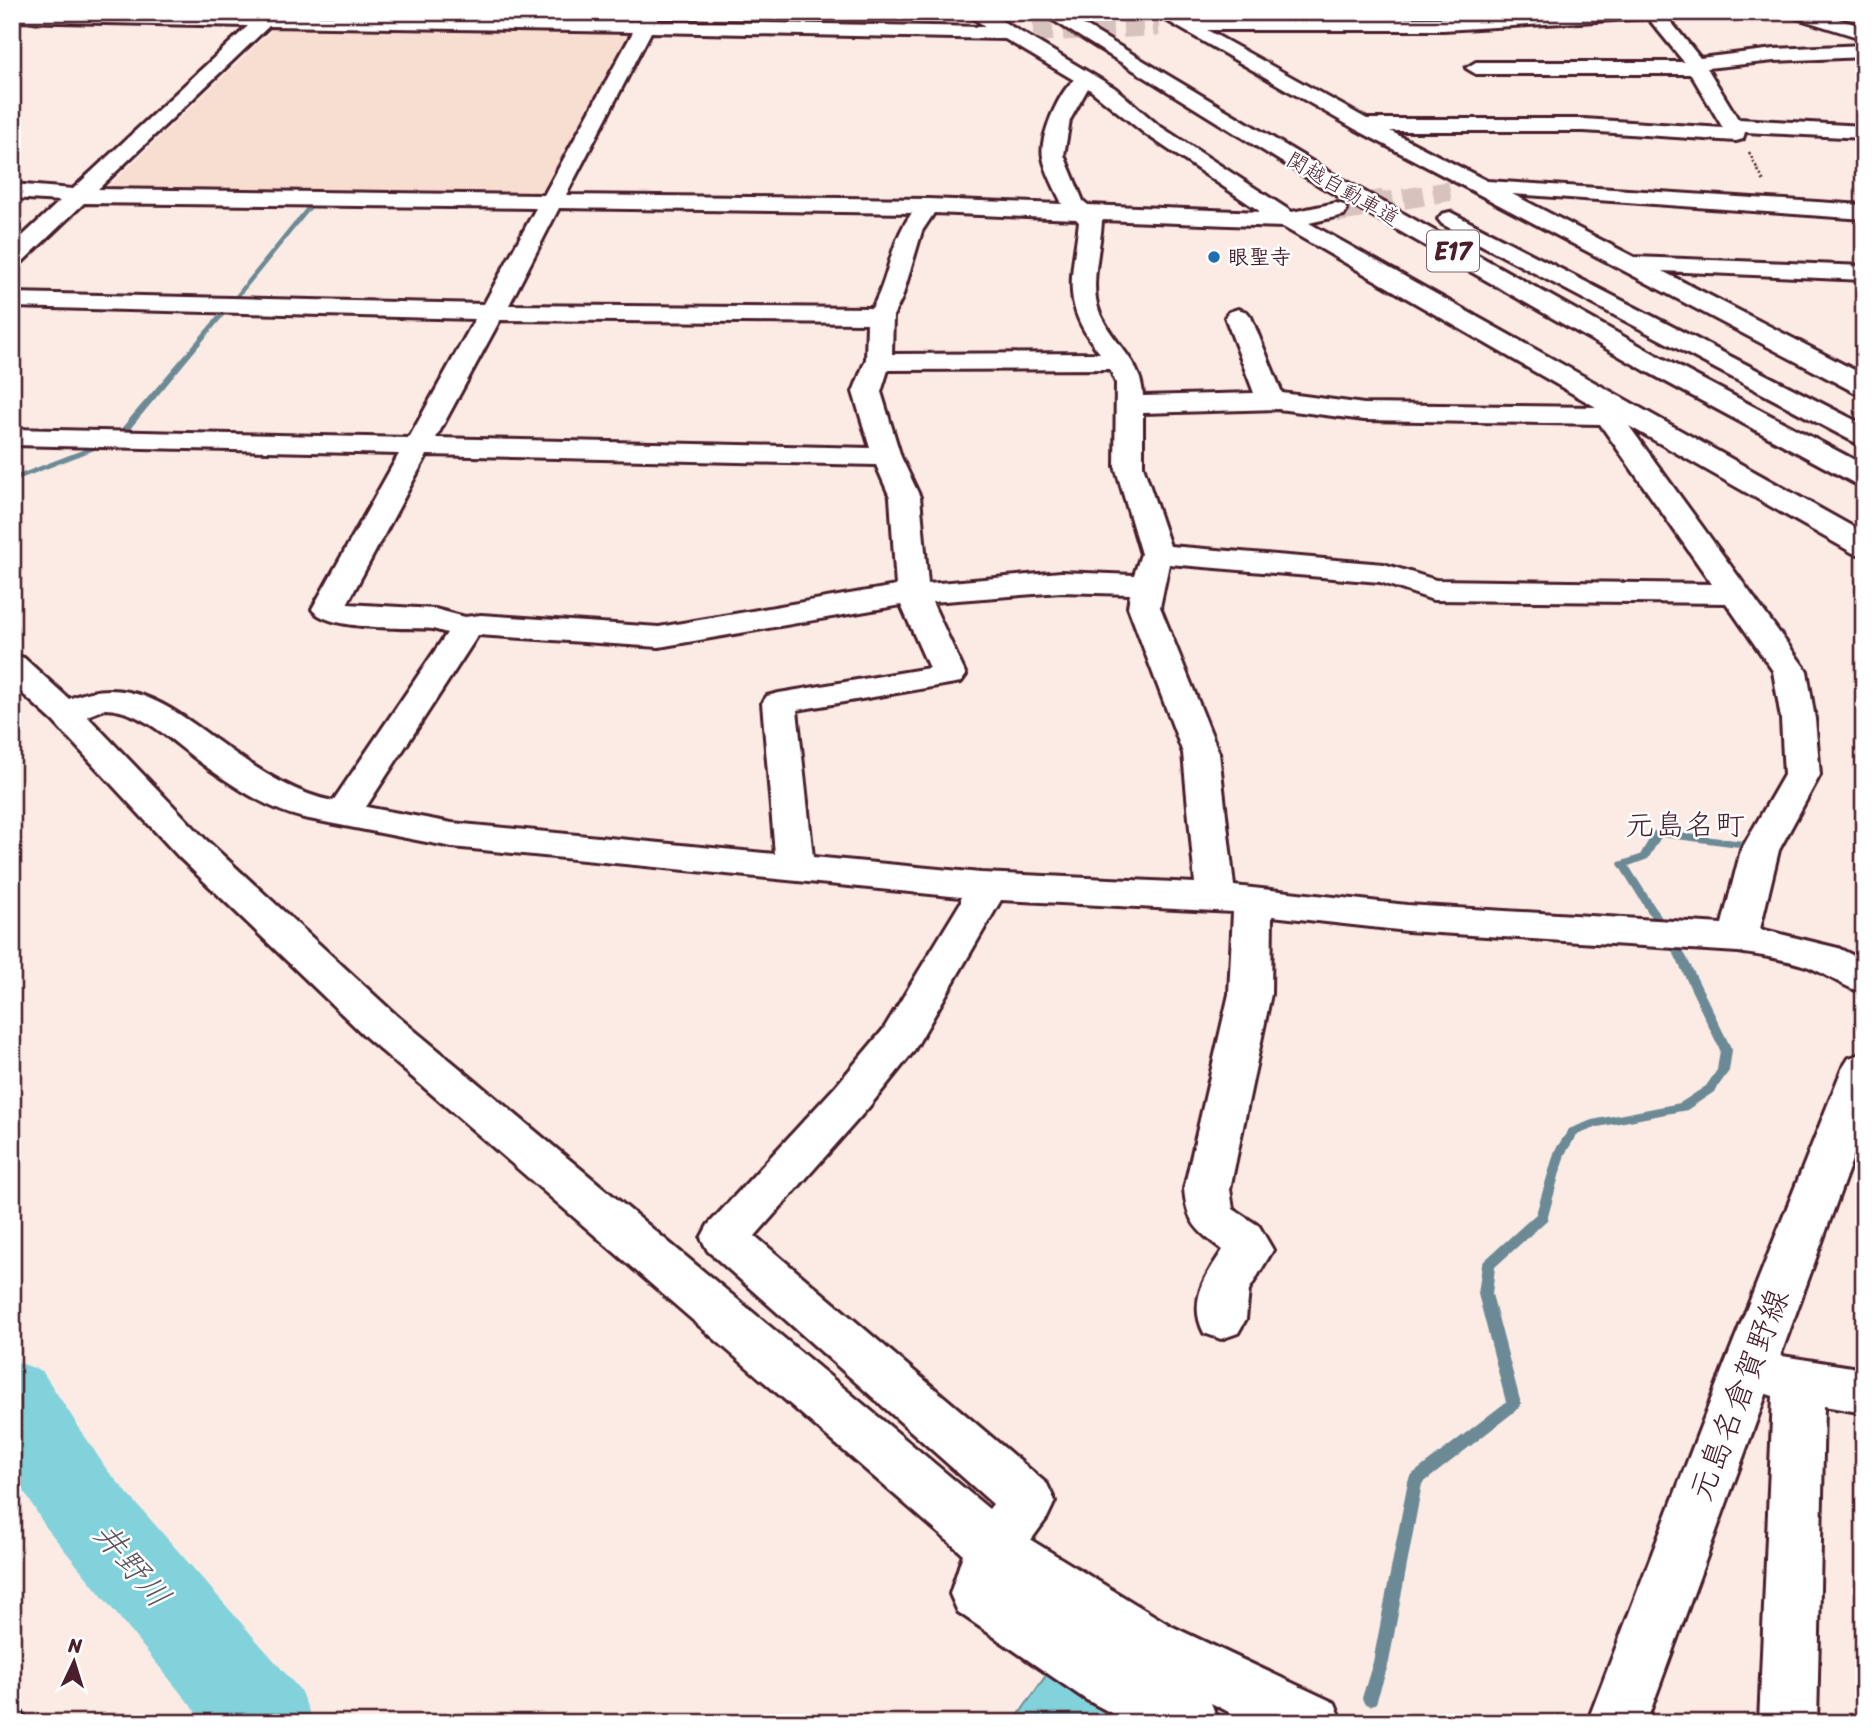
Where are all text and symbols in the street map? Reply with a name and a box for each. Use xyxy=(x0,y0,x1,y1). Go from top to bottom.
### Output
street label: 関越自動車道 xyxy=(1279,141,1407,237)
road number: E17 xyxy=(1427,230,1479,272)
place label: 眼聖寺 xyxy=(1228,238,1291,276)
marker: 眼聖寺 xyxy=(1206,249,1222,265)
district label: 元島名町 xyxy=(1625,798,1745,852)
street label: 元島名倉賀野線 xyxy=(1672,1280,1806,1510)
water label: 井野川 xyxy=(78,1508,186,1622)
north arrow xyxy=(38,1626,108,1696)
text: N xyxy=(66,1629,84,1663)

